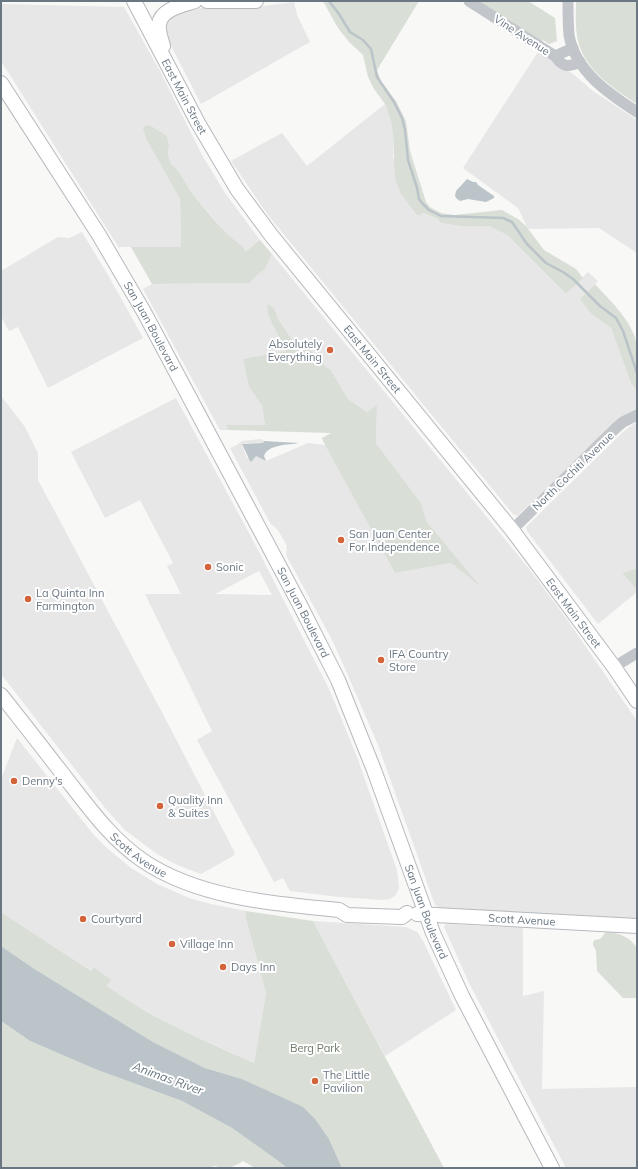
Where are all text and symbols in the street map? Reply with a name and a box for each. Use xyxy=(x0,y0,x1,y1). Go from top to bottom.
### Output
street label: Vine Avenue xyxy=(491,12,553,58)
street label: East Main Street xyxy=(159,56,210,137)
street label: San Juan Boulevard xyxy=(121,279,181,374)
street label: East Main Street xyxy=(341,322,404,396)
place label: Absolutely Everything xyxy=(268,337,322,364)
marker: Absolutely Everything xyxy=(325,345,335,355)
street label: North Cochiti Avenue xyxy=(529,429,617,513)
place label: San Juan Center For Independence xyxy=(349,527,439,554)
marker: San Juan Center For Independence xyxy=(336,535,346,545)
place label: Sonic xyxy=(216,560,244,574)
marker: Sonic xyxy=(203,562,213,572)
street label: San Juan Boulevard xyxy=(274,565,333,660)
street label: East Main Street xyxy=(543,575,604,651)
place label: La Quinta Inn Farmington xyxy=(36,586,104,613)
marker: La Quinta Inn Farmington xyxy=(23,594,33,604)
place label: IFA Country Store xyxy=(389,647,449,674)
marker: IFA Country Store xyxy=(376,655,386,665)
place label: Denny's xyxy=(22,774,63,788)
marker: Denny's xyxy=(9,776,19,786)
place label: Quality Inn & Suites xyxy=(168,793,223,820)
marker: Quality Inn & Suites xyxy=(155,801,165,811)
street label: Scott Avenue xyxy=(107,829,169,880)
street label: San Juan Boulevard xyxy=(402,862,451,961)
street label: Scott Avenue xyxy=(488,911,556,929)
place label: Courtyard xyxy=(91,912,142,926)
marker: Courtyard xyxy=(78,914,88,924)
place label: Village Inn xyxy=(180,937,233,951)
marker: Village Inn xyxy=(167,939,177,949)
place label: Days Inn xyxy=(231,960,276,974)
marker: Days Inn xyxy=(218,962,228,972)
park label: Berg Park xyxy=(290,1041,340,1055)
water label: Animas River xyxy=(130,1058,206,1098)
place label: The Little Pavilion xyxy=(323,1068,370,1095)
marker: The Little Pavilion xyxy=(310,1076,320,1086)

